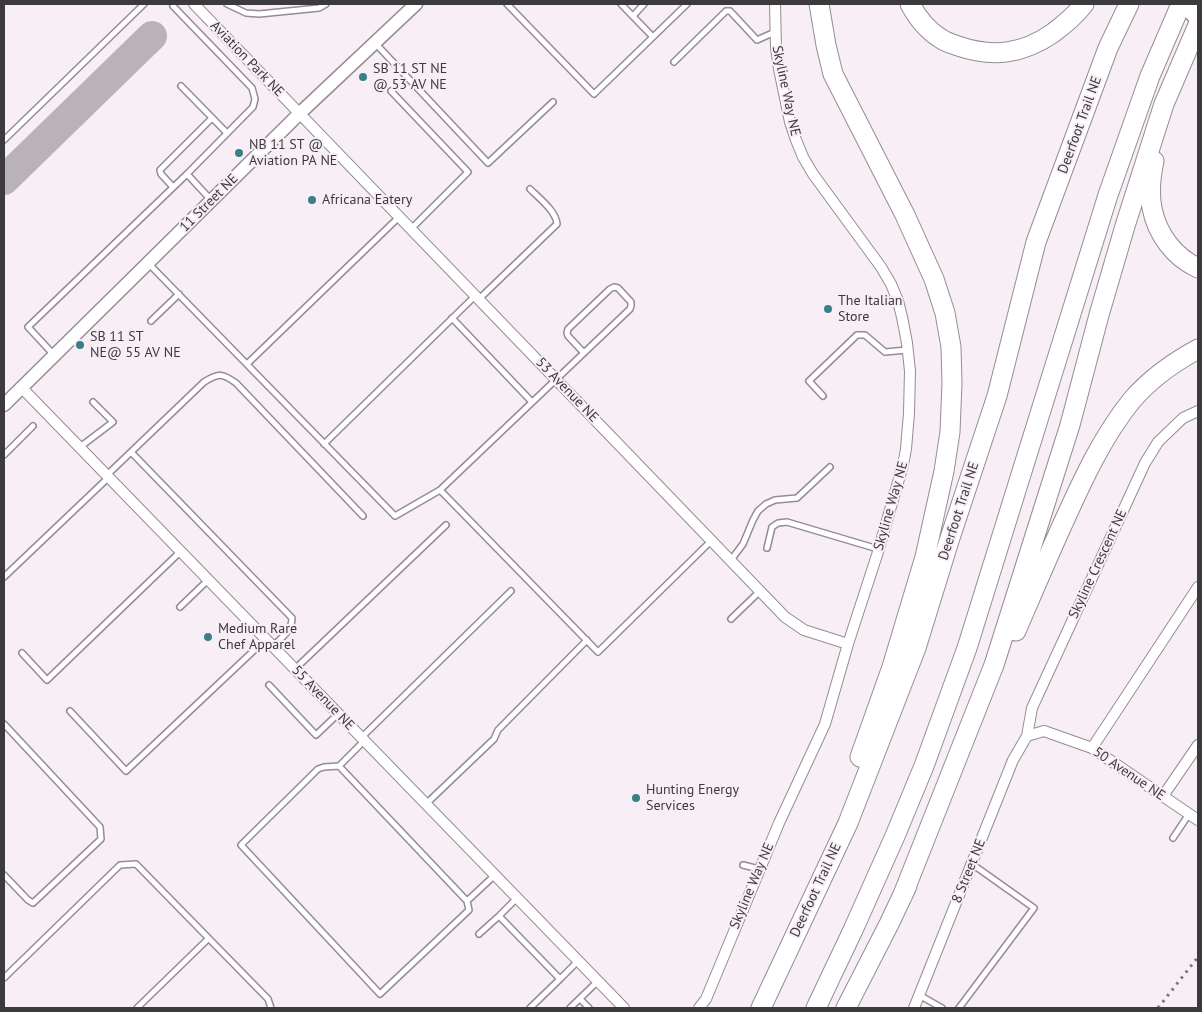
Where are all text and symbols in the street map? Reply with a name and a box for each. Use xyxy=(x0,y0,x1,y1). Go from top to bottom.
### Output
street label: Aviation Park NE xyxy=(207,18,287,100)
street label: Skyline Way NE xyxy=(768,44,804,138)
place label: SB 11 ST NE @ 53 AV NE xyxy=(373,61,447,94)
marker: SB 11 ST NE @ 53 AV NE xyxy=(357,71,369,83)
street label: Deerfoot Trail NE xyxy=(1055,74,1105,176)
place label: NB 11 ST @ Aviation PA NE xyxy=(249,137,337,170)
marker: NB 11 ST @ Aviation PA NE xyxy=(233,147,245,159)
street label: 11 Street NE xyxy=(176,170,242,236)
place label: Africana Eatery xyxy=(322,192,412,208)
marker: Africana Eatery xyxy=(306,194,318,206)
place label: The Italian Store xyxy=(838,293,902,326)
marker: The Italian Store xyxy=(822,303,834,315)
place label: SB 11 ST NE@ 55 AV NE xyxy=(90,329,181,362)
marker: SB 11 ST NE@ 55 AV NE xyxy=(74,339,86,351)
street label: 53 Avenue NE xyxy=(532,354,602,426)
street label: Skyline Way NE xyxy=(870,459,912,553)
street label: Deerfoot Trail NE xyxy=(935,460,983,562)
street label: Skyline Crescent NE xyxy=(1065,507,1131,621)
place label: Medium Rare Chef Apparel xyxy=(218,621,297,654)
marker: Medium Rare Chef Apparel xyxy=(202,631,214,643)
street label: 55 Avenue NE xyxy=(288,662,358,734)
street label: 50 Avenue NE xyxy=(1090,744,1168,804)
place label: Hunting Energy Services xyxy=(646,782,739,814)
marker: Hunting Energy Services xyxy=(630,792,642,804)
street label: 8 Street NE xyxy=(949,836,989,906)
street label: Skyline Way NE xyxy=(726,840,778,932)
street label: Deerfoot Trail NE xyxy=(787,840,845,940)

